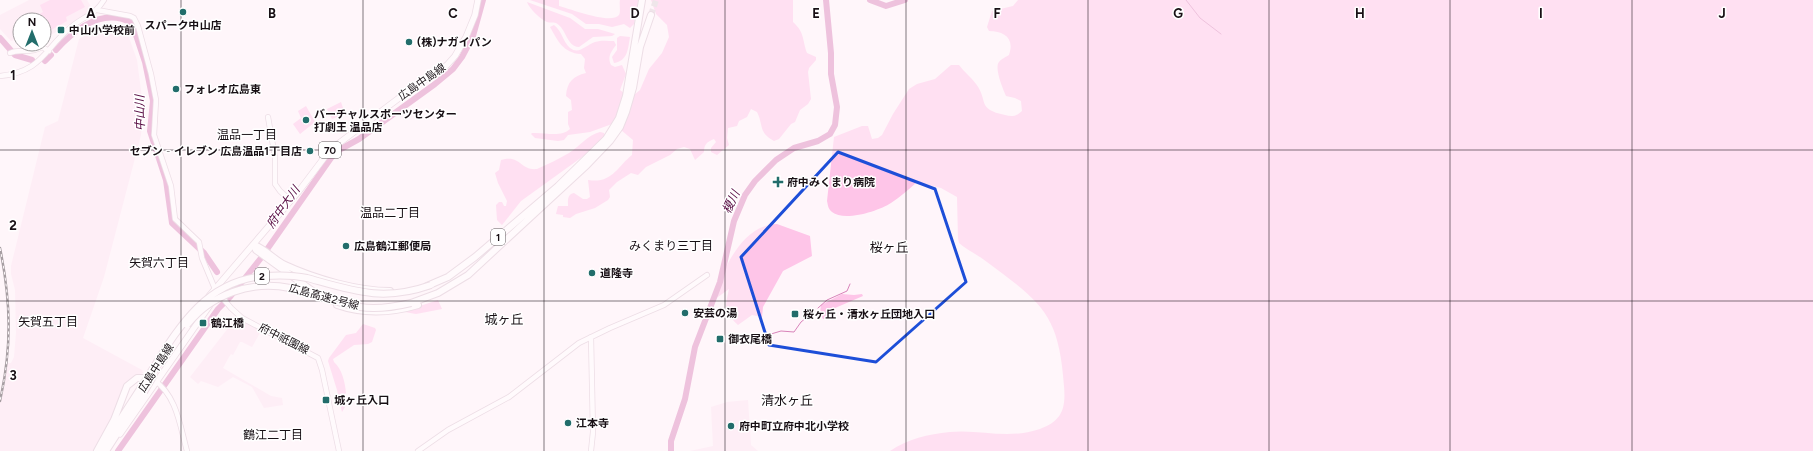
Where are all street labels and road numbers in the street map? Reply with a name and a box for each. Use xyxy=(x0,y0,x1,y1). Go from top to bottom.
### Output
street label: 広島中島線 xyxy=(396,61,448,103)
road number: 70 xyxy=(319,142,341,158)
road number: 1 xyxy=(491,229,505,245)
road number: 2 xyxy=(255,268,269,284)
street label: 広島高速2号線 xyxy=(287,281,361,313)
street label: 府中祇園線 xyxy=(257,321,311,357)
street label: 広島中島線 xyxy=(136,341,176,395)

